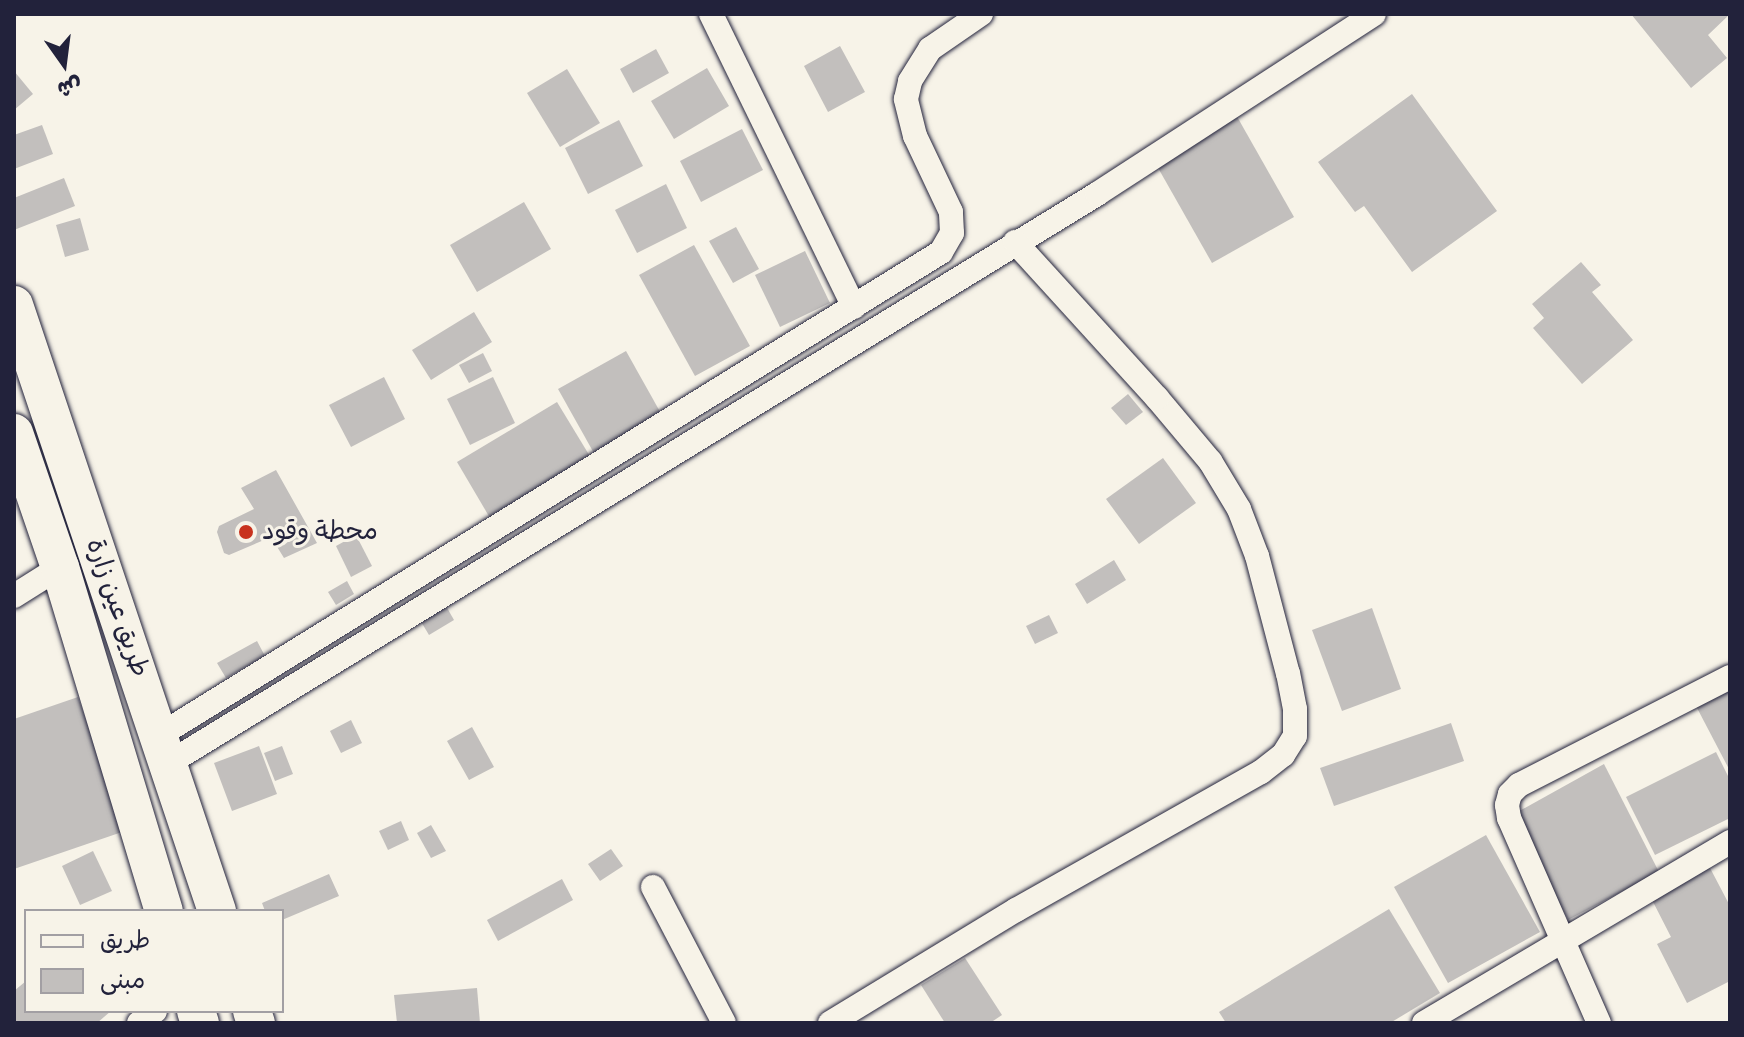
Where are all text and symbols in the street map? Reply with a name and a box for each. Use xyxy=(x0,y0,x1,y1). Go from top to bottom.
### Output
north arrow xyxy=(24,24,104,104)
text: ش xyxy=(55,71,85,104)
place label: محطة وقود xyxy=(262,516,378,548)
marker: محطة وقود xyxy=(237,523,255,541)
street label: طريق عين زارة xyxy=(79,535,155,681)
legend xyxy=(24,909,284,1013)
text: طريق xyxy=(100,926,150,955)
text: مبنى xyxy=(100,966,145,995)

